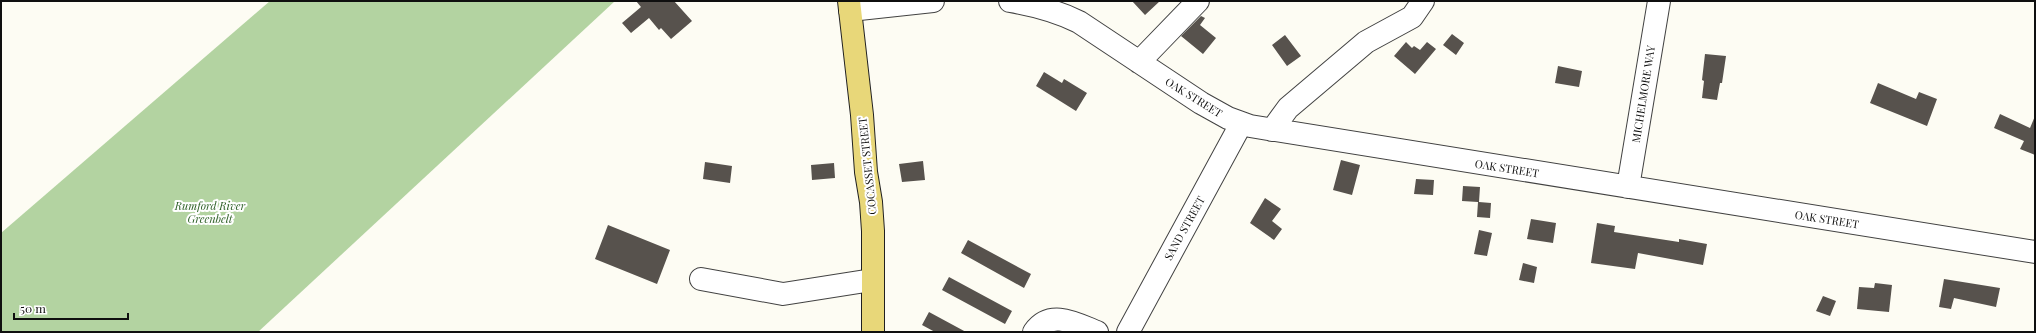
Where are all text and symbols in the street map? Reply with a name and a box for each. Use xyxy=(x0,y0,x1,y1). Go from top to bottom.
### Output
street label: MICHELMORE WAY xyxy=(1628,44,1658,144)
street label: OAK STREET xyxy=(1163,73,1226,121)
street label: COCASSET STREET xyxy=(854,116,880,216)
street label: OAK STREET xyxy=(1474,156,1540,180)
street label: SAND STREET xyxy=(1160,193,1208,263)
park label: Rumford River Greenbelt xyxy=(174,198,246,226)
street label: OAK STREET xyxy=(1794,207,1860,231)
scale bar xyxy=(14,295,128,321)
text: 50 m xyxy=(20,300,46,316)

